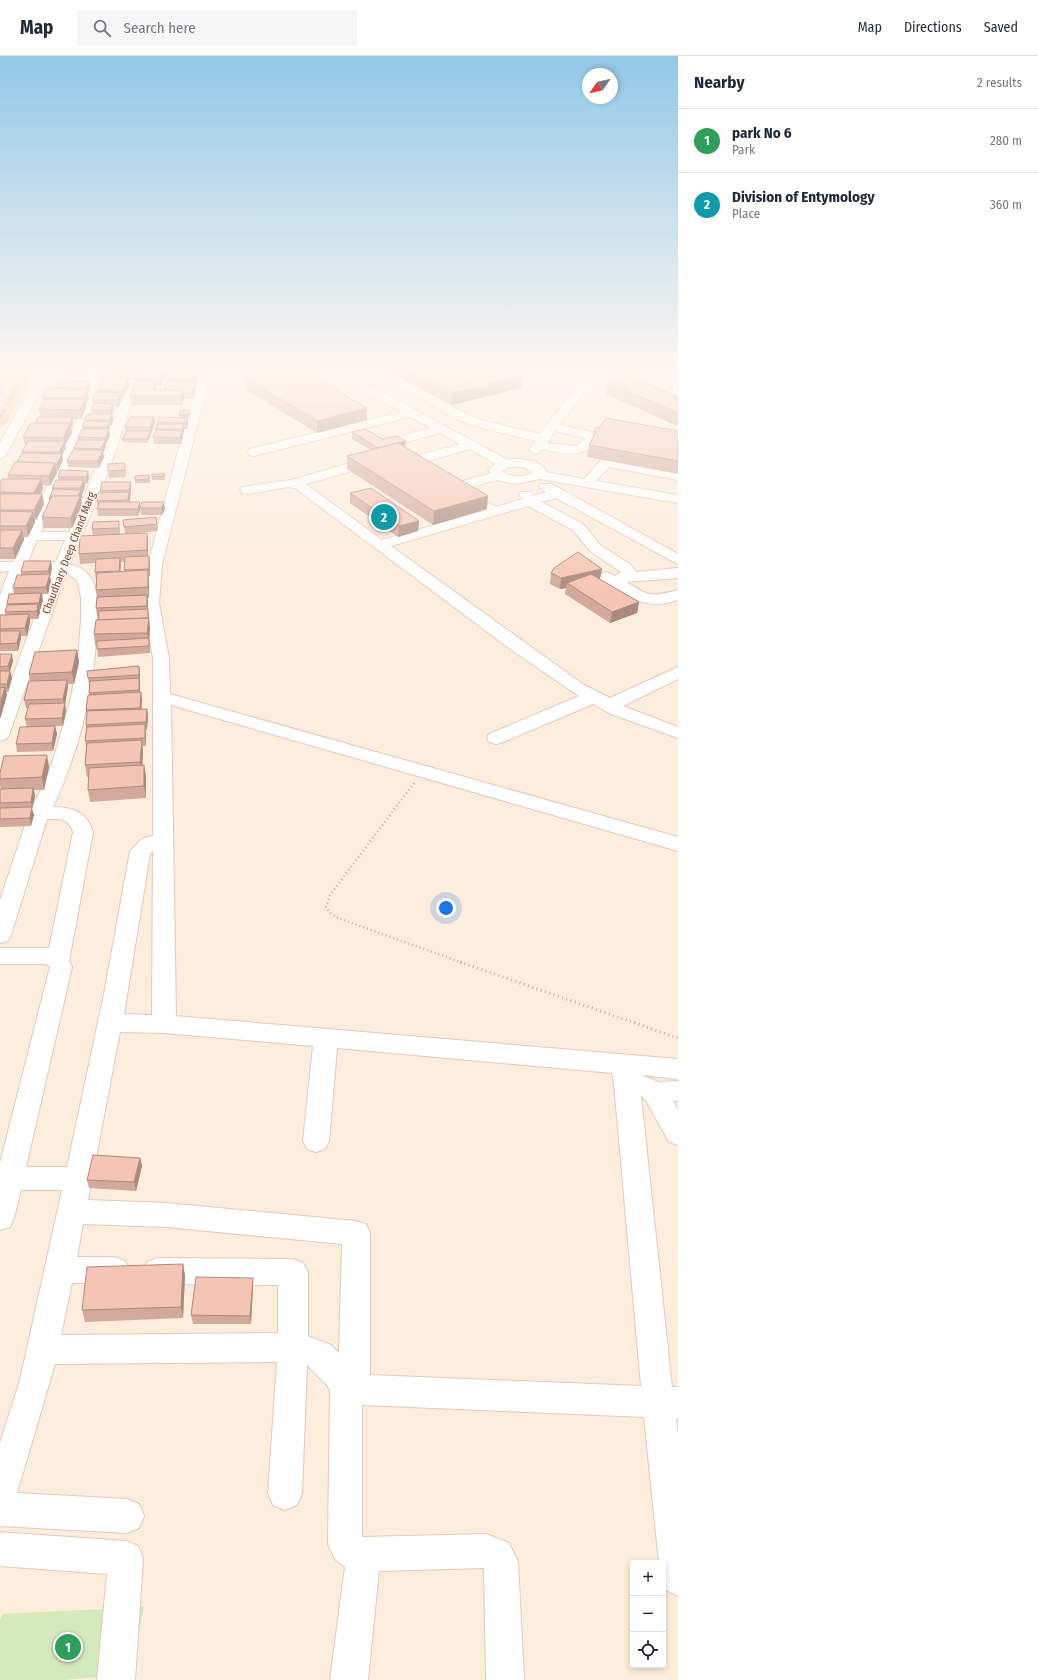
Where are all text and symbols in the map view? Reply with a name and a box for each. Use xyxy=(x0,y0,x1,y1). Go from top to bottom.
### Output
search box xyxy=(77,10,357,46)
text: Map xyxy=(20,16,53,39)
icon: search xyxy=(91,17,113,39)
text: Search here xyxy=(123,19,196,37)
text: Map xyxy=(858,19,882,36)
text: Directions xyxy=(904,19,962,36)
text: Saved xyxy=(984,19,1018,36)
north arrow xyxy=(582,68,618,104)
text: Nearby xyxy=(694,72,745,93)
text: 2 results xyxy=(977,75,1022,90)
text: park No 6 xyxy=(732,124,792,142)
text: 1 xyxy=(704,133,710,148)
text: 280 m xyxy=(990,133,1022,148)
text: Park xyxy=(732,142,755,157)
text: Division of Entymology xyxy=(732,188,875,206)
text: 2 xyxy=(704,197,710,212)
text: 360 m xyxy=(990,197,1022,212)
text: Place xyxy=(732,206,760,221)
street label: Chaudhary Deep Chand Marg xyxy=(40,489,99,616)
pin: 2 xyxy=(371,502,397,532)
your location xyxy=(436,898,456,918)
map controls xyxy=(630,1560,666,1668)
button: + xyxy=(630,1560,666,1596)
button: − xyxy=(630,1596,666,1632)
pin: 1 xyxy=(55,1632,81,1662)
button: locate xyxy=(630,1632,666,1668)

